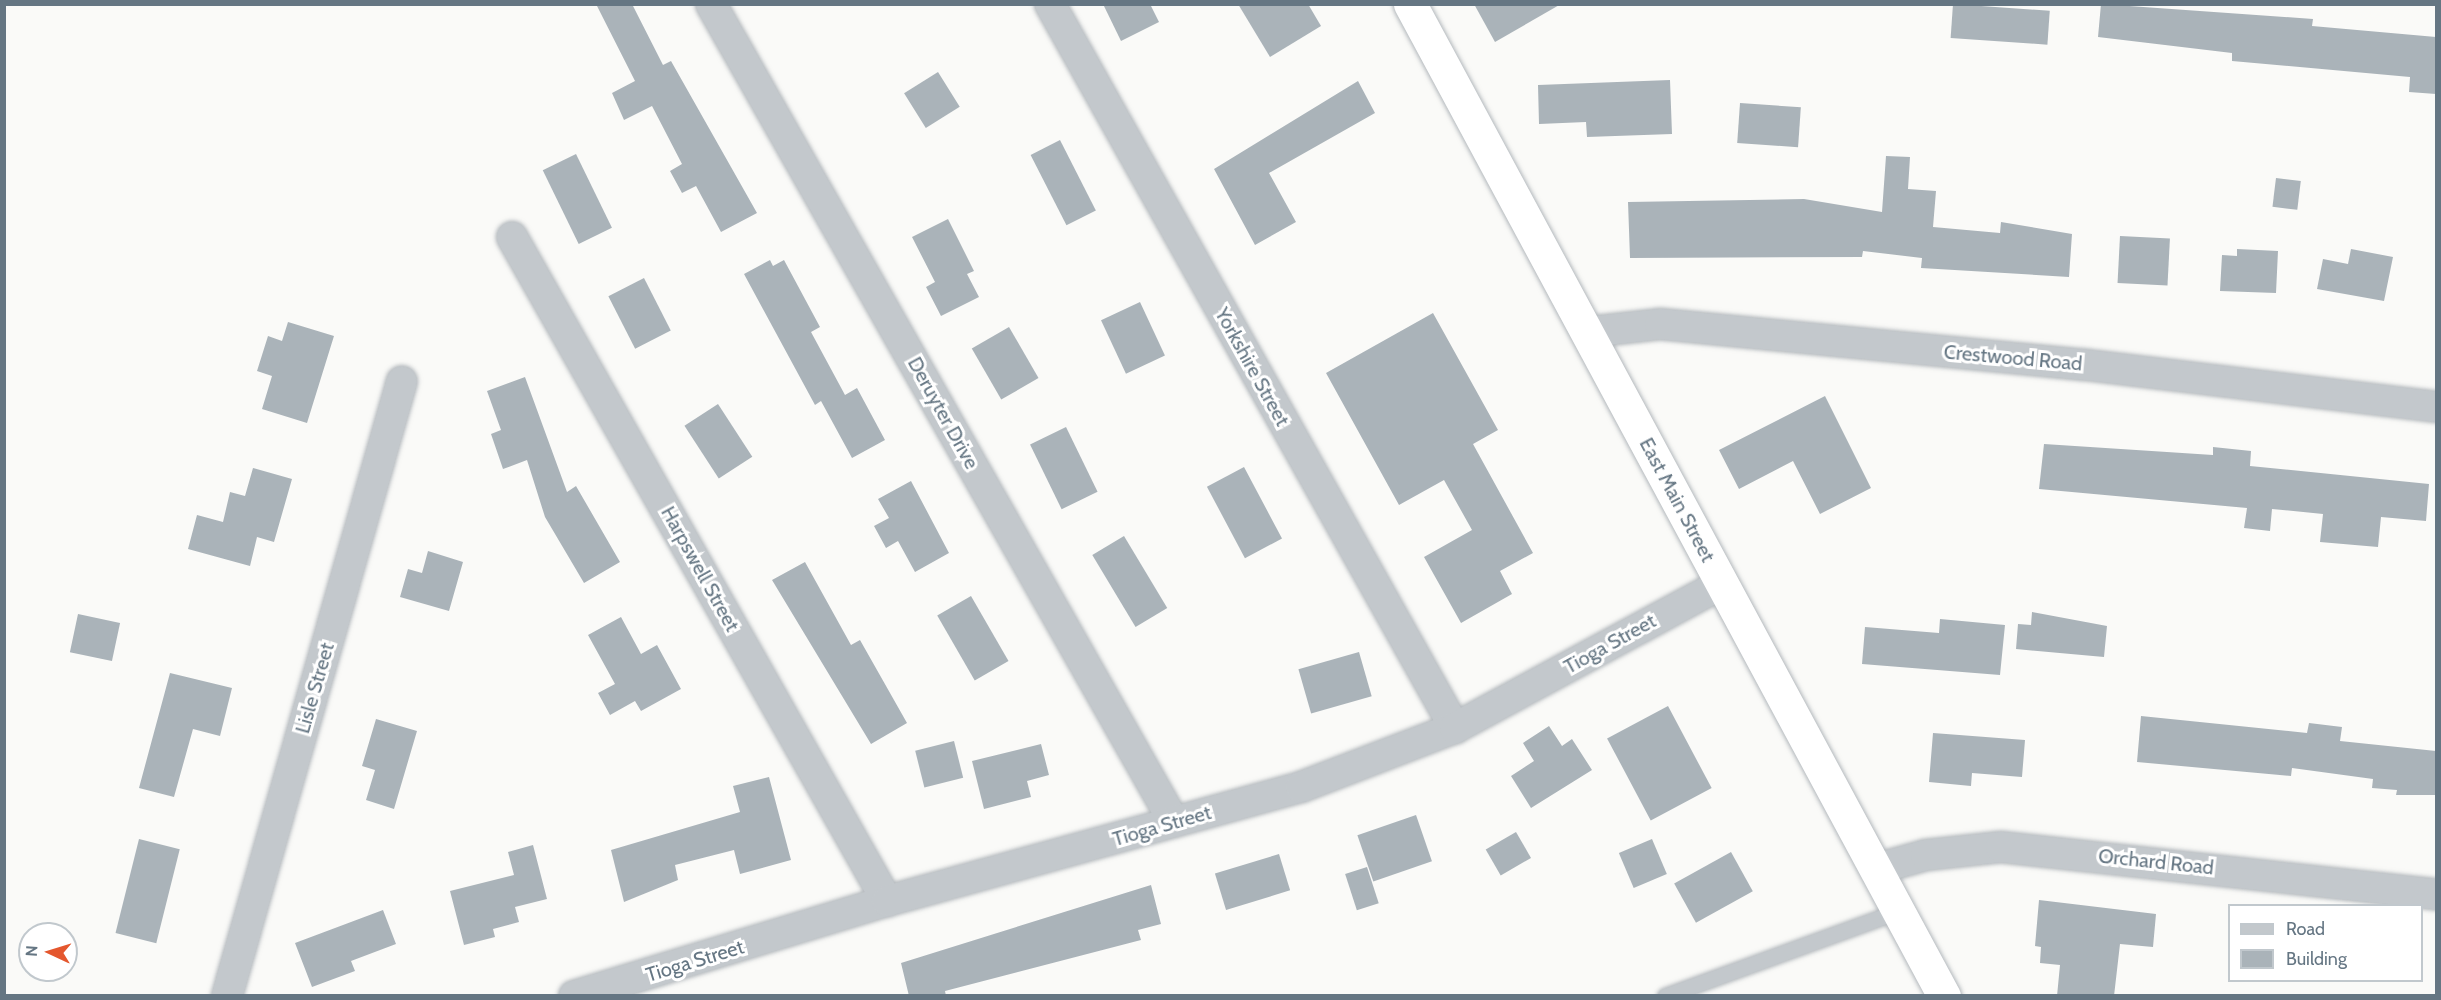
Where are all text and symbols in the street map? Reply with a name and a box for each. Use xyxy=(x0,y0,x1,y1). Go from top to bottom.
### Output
street label: Yorkshire Street xyxy=(1210,304,1294,430)
street label: Crestwood Road xyxy=(1943,340,2083,376)
street label: Deruyter Drive xyxy=(902,353,984,473)
street label: East Main Street xyxy=(1634,434,1720,566)
street label: Harpswell Street xyxy=(656,502,744,636)
street label: Tioga Street xyxy=(1560,609,1660,679)
street label: Lisle Street xyxy=(291,640,339,736)
street label: Tioga Street xyxy=(1110,801,1214,851)
street label: Orchard Road xyxy=(2097,844,2215,880)
legend xyxy=(2228,904,2423,982)
text: Road xyxy=(2286,918,2325,940)
north arrow xyxy=(18,922,78,982)
street label: Tioga Street xyxy=(643,935,747,987)
text: N xyxy=(22,945,41,957)
text: Building xyxy=(2286,948,2347,970)

